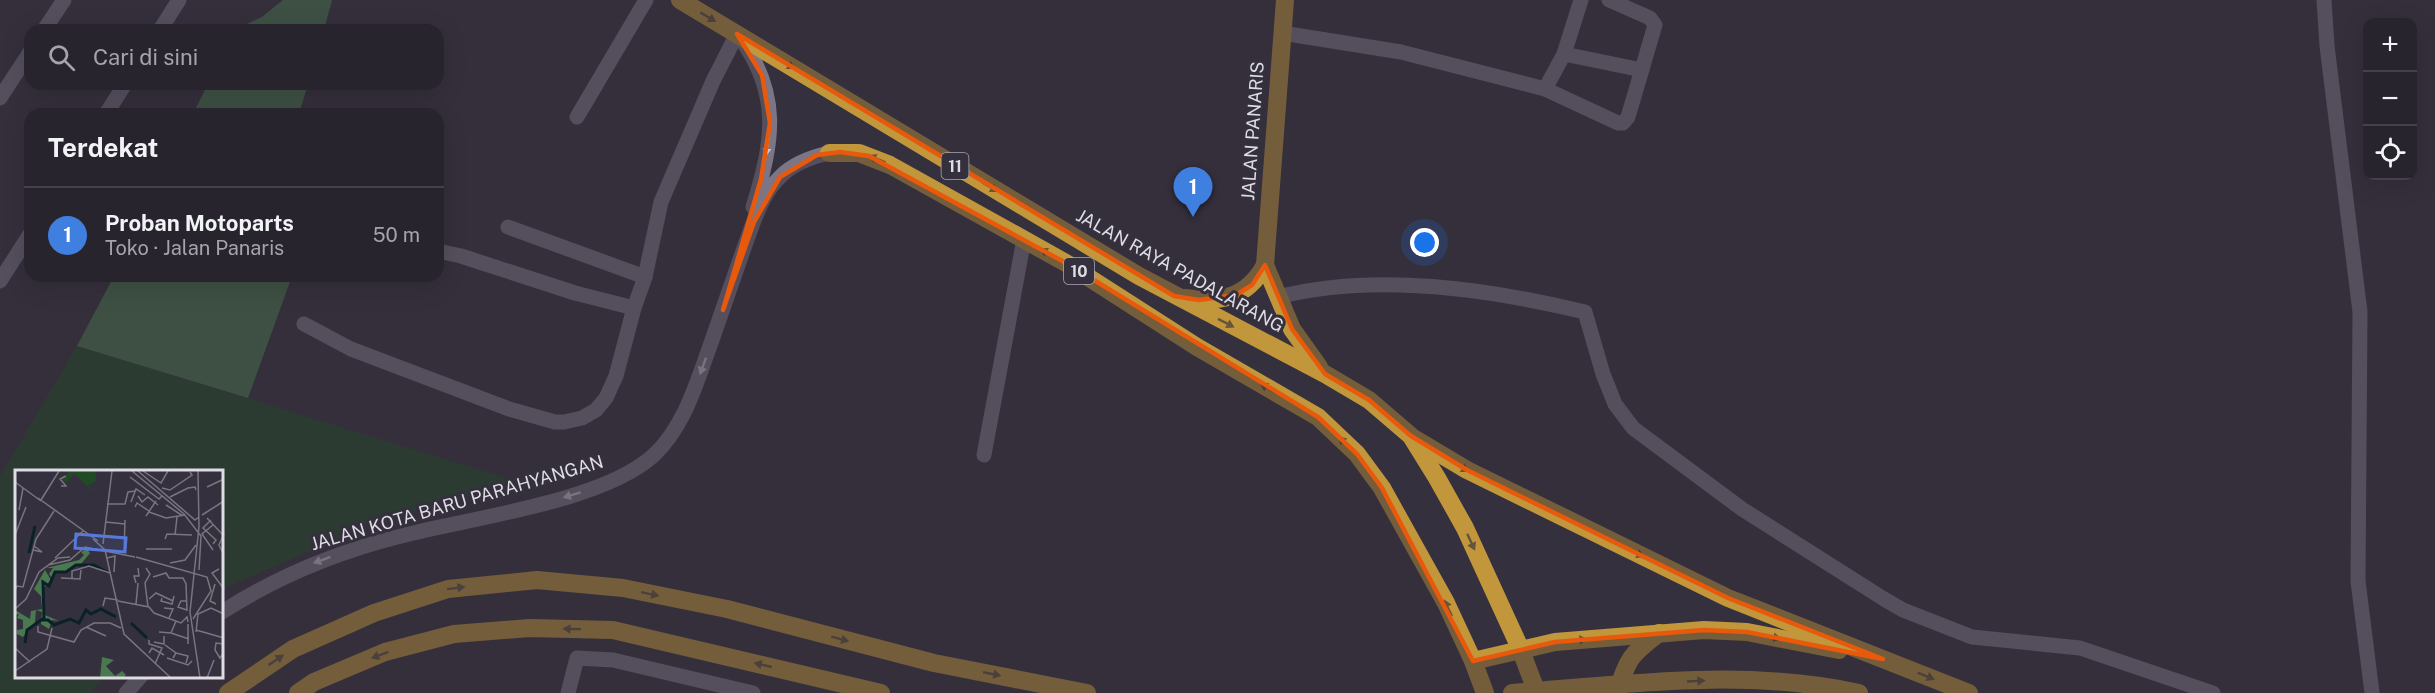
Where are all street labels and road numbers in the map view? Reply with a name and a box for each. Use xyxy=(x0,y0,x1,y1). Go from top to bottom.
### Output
street label: JALAN PANARIS xyxy=(1237,61,1268,201)
road number: 11 xyxy=(942,153,968,179)
street label: JALAN RAYA PADALARANG xyxy=(1073,205,1288,336)
road number: 10 xyxy=(1064,258,1094,284)
street label: JALAN KOTA BARU PARAHYANGAN xyxy=(308,451,606,554)

